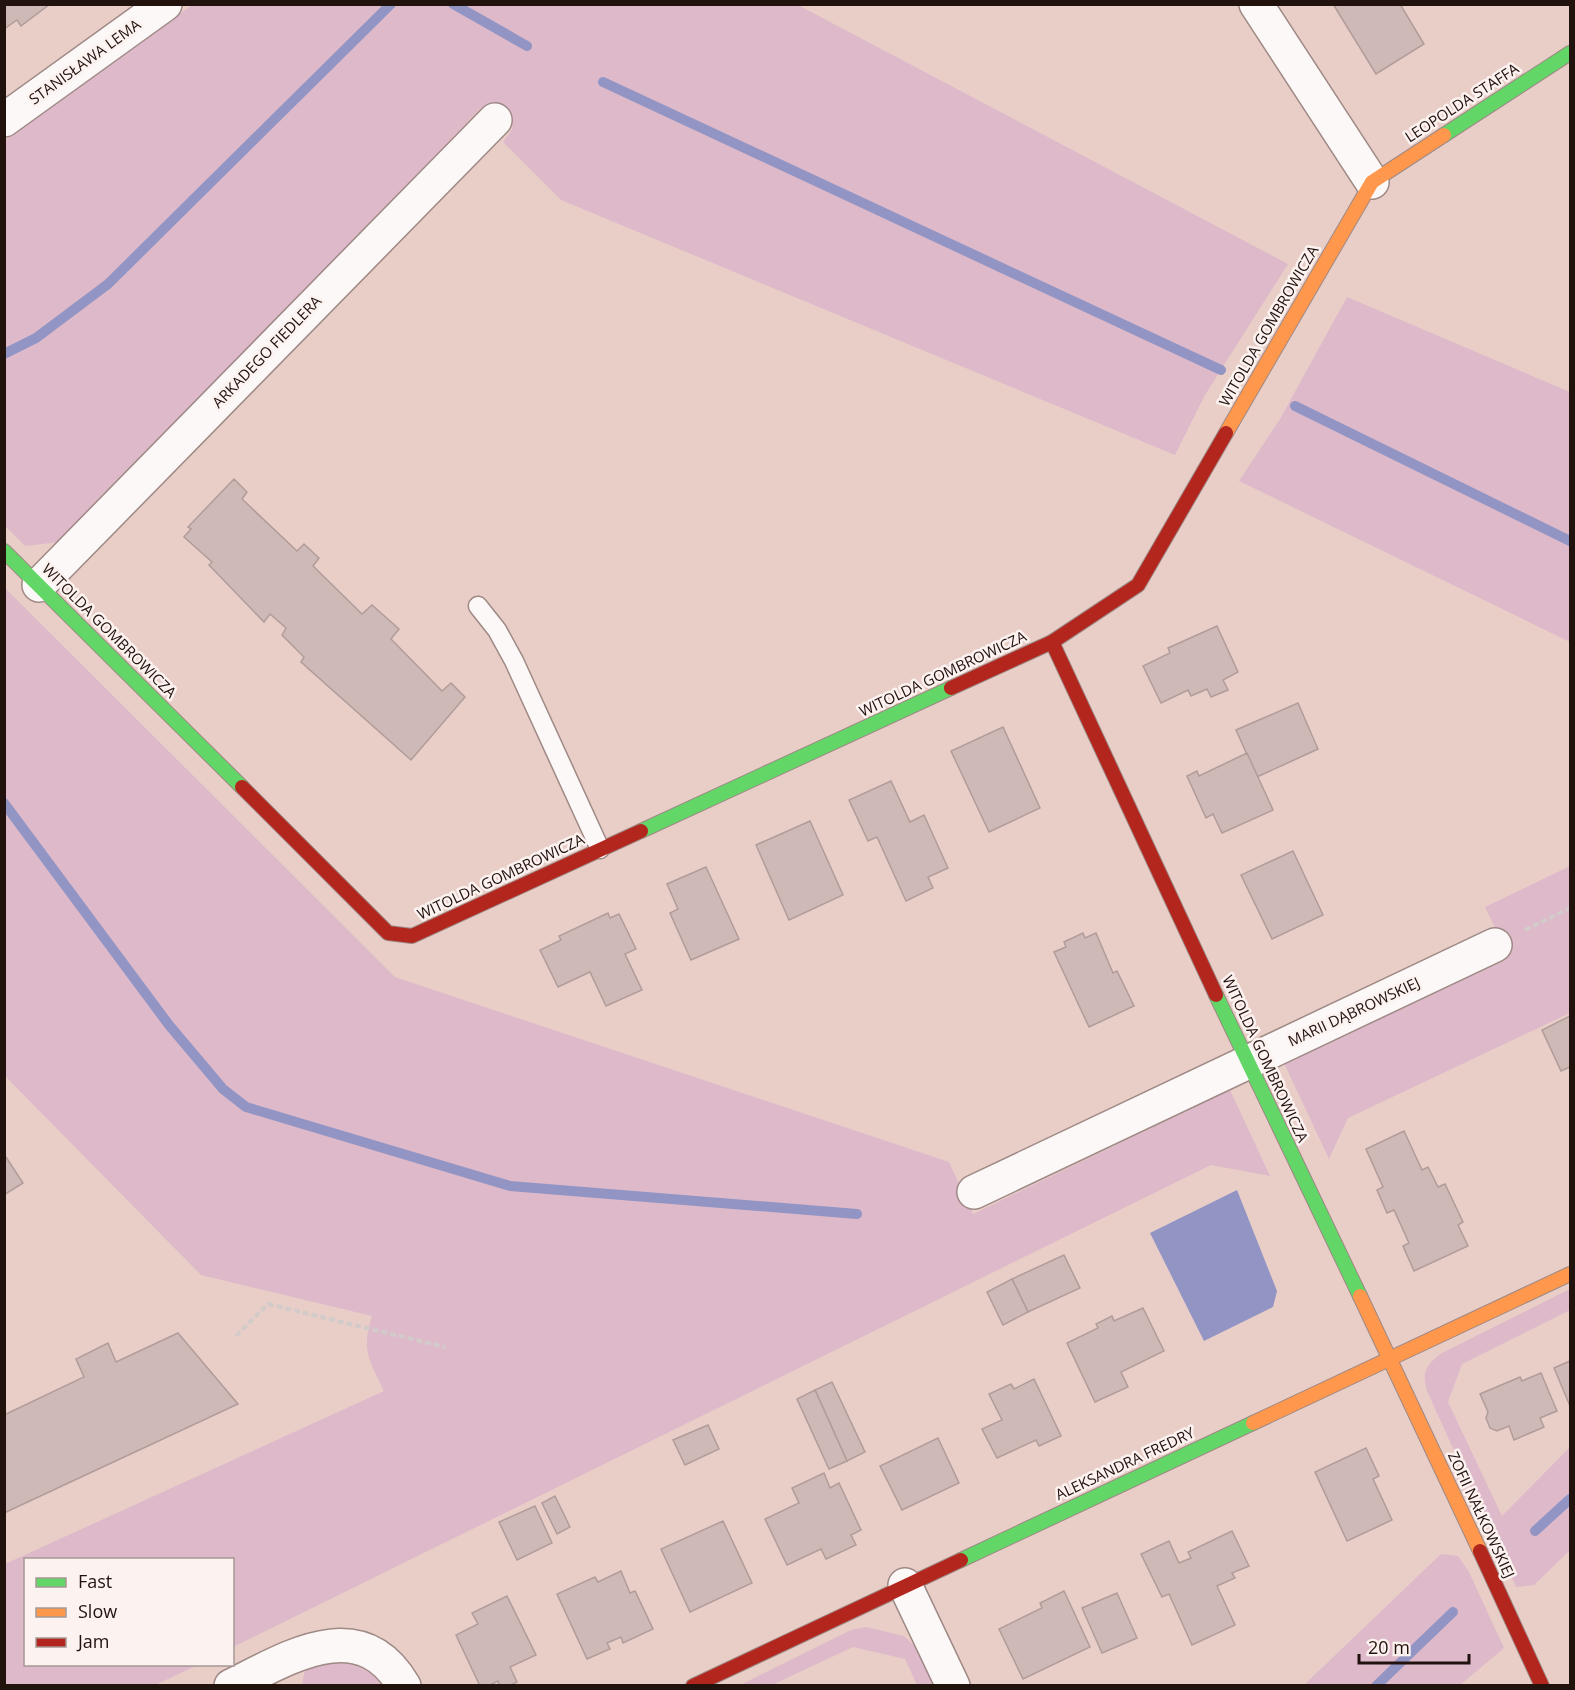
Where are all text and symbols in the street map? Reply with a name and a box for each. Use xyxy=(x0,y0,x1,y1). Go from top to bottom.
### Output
street label: STANISŁAWA LEMA xyxy=(25,14,145,108)
street label: LEOPOLDA STAFFA xyxy=(1401,58,1522,146)
street label: WITOLDA GOMBROWICZA xyxy=(1214,241,1323,409)
street label: ARKADEGO FIEDLERA xyxy=(207,290,326,412)
street label: WITOLDA GOMBROWICZA xyxy=(38,559,182,702)
street label: WITOLDA GOMBROWICZA xyxy=(856,625,1030,721)
street label: WITOLDA GOMBROWICZA xyxy=(414,828,588,924)
street label: WITOLDA GOMBROWICZA xyxy=(1218,972,1314,1146)
street label: MARII DĄBROWSKIEJ xyxy=(1284,972,1423,1050)
street label: ALEKSANDRA FREDRY xyxy=(1052,1422,1198,1504)
street label: ZOFII NAŁKOWSKIEJ xyxy=(1444,1448,1520,1581)
legend xyxy=(24,1558,234,1666)
text: Fast xyxy=(78,1569,112,1593)
text: Slow xyxy=(78,1599,117,1623)
scale bar xyxy=(1359,1627,1468,1665)
text: Jam xyxy=(76,1629,110,1653)
text: 20 m xyxy=(1368,1635,1410,1659)

